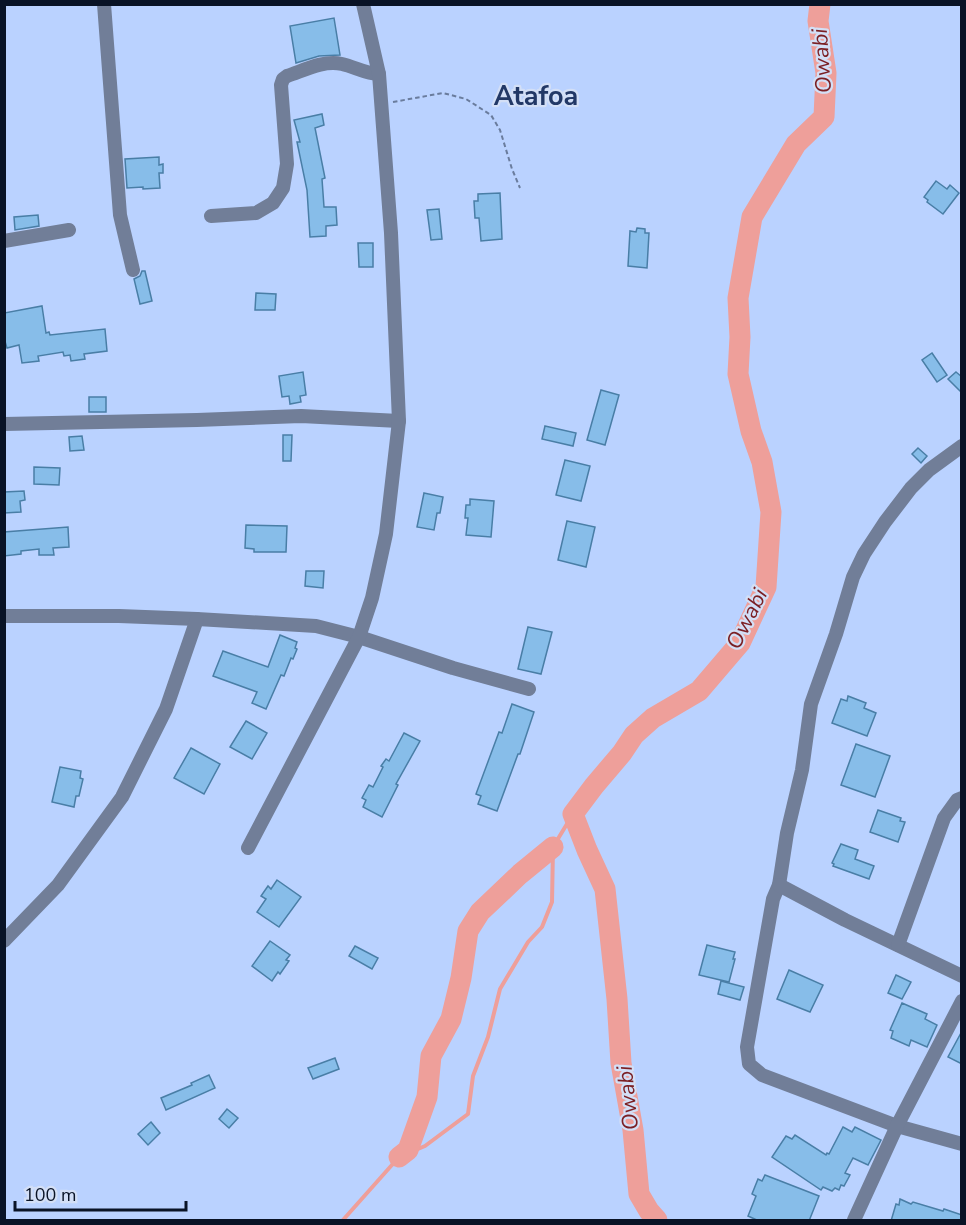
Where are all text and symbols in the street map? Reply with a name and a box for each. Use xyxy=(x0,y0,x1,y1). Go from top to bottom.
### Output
water label: Owabi xyxy=(805,27,839,94)
district label: Atafoa xyxy=(494,78,578,115)
water label: Owabi xyxy=(719,583,775,655)
water label: Owabi xyxy=(610,1063,646,1132)
scale bar xyxy=(15,1174,186,1212)
text: 100 m xyxy=(24,1183,76,1207)

